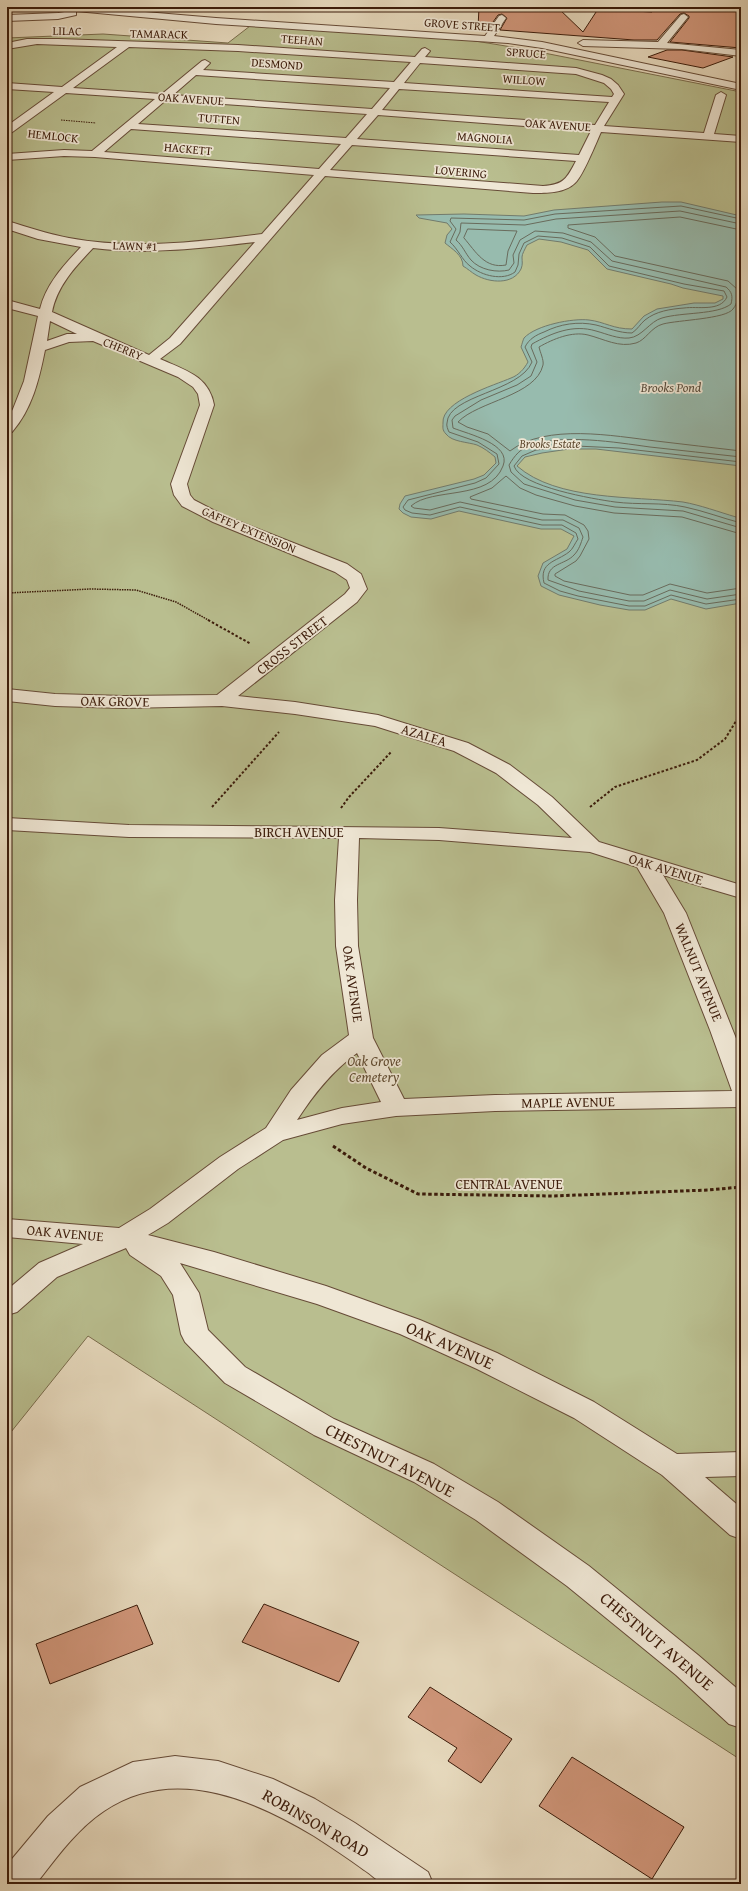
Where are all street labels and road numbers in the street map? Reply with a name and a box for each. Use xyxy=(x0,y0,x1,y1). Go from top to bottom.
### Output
street label: GROVE STREET xyxy=(424,13,501,36)
street label: LILAC xyxy=(52,22,82,39)
street label: TAMARACK xyxy=(130,24,189,43)
street label: TEEHAN xyxy=(281,30,324,49)
street label: SPRUCE xyxy=(506,43,546,62)
street label: DESMOND xyxy=(251,53,303,74)
street label: WILLOW xyxy=(502,70,547,90)
street label: OAK AVENUE xyxy=(157,88,225,109)
street label: TUTTEN xyxy=(197,109,241,128)
street label: OAK AVENUE xyxy=(524,114,592,135)
street label: HEMLOCK xyxy=(27,124,80,147)
street label: MAGNOLIA xyxy=(457,127,514,148)
street label: HACKETT xyxy=(163,138,213,159)
street label: LOVERING xyxy=(434,161,488,182)
street label: LAWN #1 xyxy=(112,236,158,255)
street label: CHERRY xyxy=(101,333,146,364)
street label: GAFFEY EXTENSION xyxy=(199,502,299,557)
street label: CROSS STREET xyxy=(252,611,332,679)
street label: OAK GROVE xyxy=(81,690,149,712)
street label: AZALEA xyxy=(399,719,450,752)
street label: BIRCH AVENUE xyxy=(254,822,344,842)
street label: OAK AVENUE xyxy=(626,848,706,890)
street label: WALNUT AVENUE xyxy=(670,920,728,1024)
street label: OAK AVENUE xyxy=(338,944,368,1024)
street label: MAPLE AVENUE xyxy=(521,1091,615,1113)
street label: CENTRAL AVENUE xyxy=(455,1174,563,1194)
street label: OAK AVENUE xyxy=(26,1220,104,1246)
street label: OAK AVENUE xyxy=(402,1314,498,1375)
street label: CHESTNUT AVENUE xyxy=(321,1416,460,1503)
street label: CHESTNUT AVENUE xyxy=(595,1585,720,1696)
street label: ROBINSON ROAD xyxy=(258,1782,374,1863)

